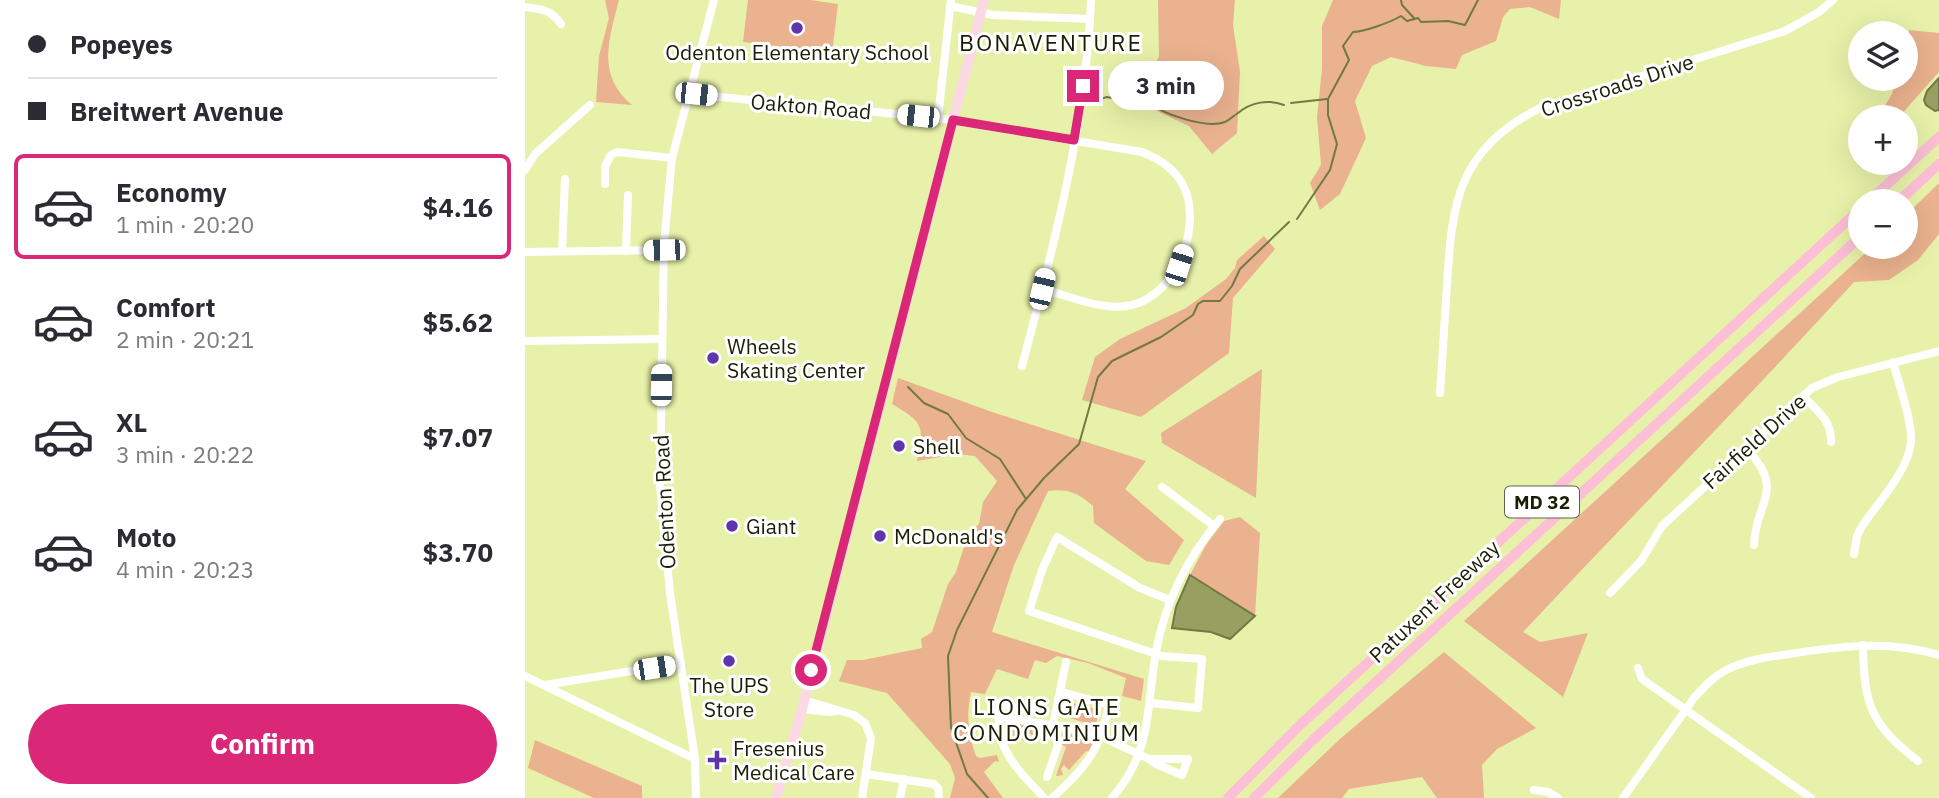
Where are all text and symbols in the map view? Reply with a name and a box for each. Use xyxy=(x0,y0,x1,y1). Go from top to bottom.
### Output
marker: Odenton Elementary School xyxy=(789,20,805,36)
map controls xyxy=(1848,21,1918,259)
button: layers xyxy=(1848,21,1918,91)
text: Popeyes xyxy=(70,27,173,61)
district label: BONAVENTURE xyxy=(959,27,1143,57)
place label: Odenton Elementary School xyxy=(665,38,929,66)
street label: Crossroads Drive xyxy=(1537,47,1697,123)
callout: 3 min xyxy=(1107,62,1223,110)
route end xyxy=(1067,70,1099,102)
text: 3 min xyxy=(1136,70,1196,100)
car xyxy=(675,81,718,107)
street label: Oakton Road xyxy=(749,87,873,125)
text: Breitwert Avenue xyxy=(70,94,284,128)
car xyxy=(897,103,940,129)
button: + xyxy=(1848,105,1918,175)
icon: car xyxy=(32,175,95,238)
text: Economy xyxy=(116,175,227,209)
button: − xyxy=(1848,189,1918,259)
text: $4.16 xyxy=(423,190,493,224)
text: 1 min · 20:20 xyxy=(116,209,254,239)
car xyxy=(643,239,686,261)
car xyxy=(1163,242,1196,288)
car xyxy=(1028,266,1057,312)
icon: car xyxy=(32,290,95,353)
text: Comfort xyxy=(116,290,215,324)
text: $5.62 xyxy=(423,305,493,339)
text: 2 min · 20:21 xyxy=(116,324,254,354)
place label: Wheels Skating Center xyxy=(727,332,865,384)
marker: Wheels Skating Center xyxy=(705,350,721,366)
car xyxy=(651,364,672,406)
street label: Fairfield Drive xyxy=(1696,387,1812,495)
icon: car xyxy=(32,405,95,468)
text: XL xyxy=(116,405,147,439)
text: $7.07 xyxy=(423,420,493,454)
place label: Shell xyxy=(913,432,960,460)
street label: Odenton Road xyxy=(646,434,682,570)
marker: Shell xyxy=(891,438,907,454)
text: 3 min · 20:22 xyxy=(116,439,254,469)
road number: MD 32 xyxy=(1505,486,1579,517)
place label: Giant xyxy=(746,512,796,540)
marker: Giant xyxy=(724,518,740,534)
icon: car xyxy=(32,520,95,583)
text: Moto xyxy=(116,520,176,554)
place label: McDonald's xyxy=(894,522,1004,550)
marker: McDonald's xyxy=(872,528,888,544)
street label: Patuxent Freeway xyxy=(1363,533,1506,669)
text: $3.70 xyxy=(423,535,493,569)
text: 4 min · 20:23 xyxy=(116,554,254,584)
marker: The UPS Store xyxy=(721,653,737,669)
car xyxy=(632,654,677,682)
route start xyxy=(795,654,827,686)
place label: The UPS Store xyxy=(689,671,769,723)
district label: LIONS GATE CONDOMINIUM xyxy=(953,691,1141,747)
button: Confirm xyxy=(28,704,497,784)
place label: Fresenius Medical Care xyxy=(733,734,855,786)
marker: Fresenius Medical Care xyxy=(707,750,727,770)

